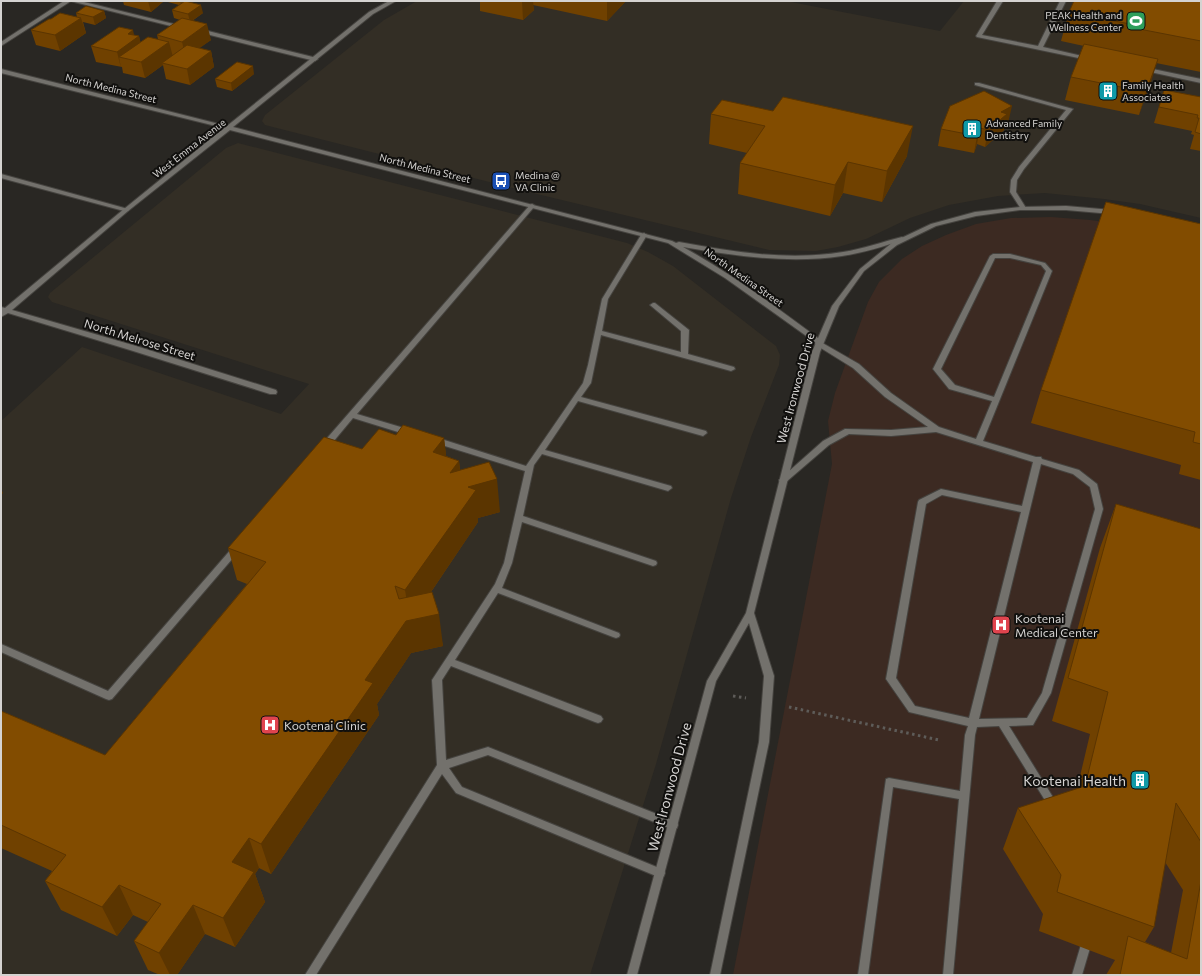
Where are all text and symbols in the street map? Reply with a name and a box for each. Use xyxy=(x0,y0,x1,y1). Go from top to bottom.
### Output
place label: PEAK Health and Wellness Center xyxy=(1045,9,1122,33)
sports icon: PEAK Health and Wellness Center xyxy=(1125,10,1147,32)
street label: North Medina Street xyxy=(64,71,158,105)
place label: Family Health Associates xyxy=(1122,79,1184,103)
building icon: Family Health Associates xyxy=(1097,80,1119,102)
street label: West Emma Avenue xyxy=(150,116,228,180)
place label: Advanced Family Dentistry xyxy=(986,117,1062,141)
building icon: Advanced Family Dentistry xyxy=(961,118,983,140)
street label: North Medina Street xyxy=(378,151,472,185)
place label: Medina @ VA Clinic xyxy=(515,169,560,193)
bus stop icon: Medina @ VA Clinic xyxy=(490,170,512,192)
street label: North Medina Street xyxy=(702,245,786,309)
street label: North Melrose Street xyxy=(83,315,197,363)
street label: West Ironwood Drive xyxy=(773,331,817,445)
place label: Kootenai Medical Center xyxy=(1015,611,1098,639)
hospital icon: Kootenai Medical Center xyxy=(990,614,1012,636)
hospital icon: Kootenai Clinic xyxy=(259,714,281,736)
place label: Kootenai Clinic xyxy=(284,718,366,732)
street label: West Ironwood Drive xyxy=(644,720,694,854)
building icon: Kootenai Health xyxy=(1129,769,1151,791)
place label: Kootenai Health xyxy=(1023,772,1126,789)

